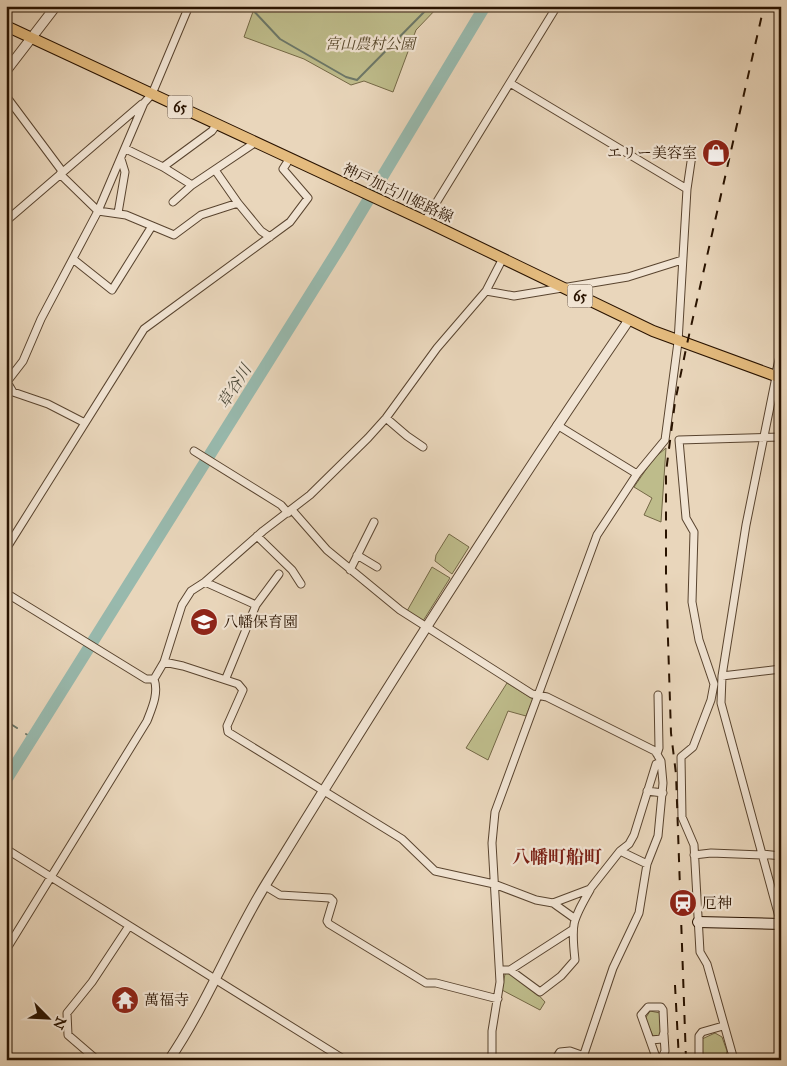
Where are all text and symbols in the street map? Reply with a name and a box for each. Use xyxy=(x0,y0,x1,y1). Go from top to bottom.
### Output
park label: 宮山農村公園 xyxy=(325,35,418,53)
road number: 65 xyxy=(168,95,192,118)
shop icon: エリー美容室 xyxy=(701,138,731,168)
place label: エリー美容室 xyxy=(607,144,697,162)
street label: 神戸加古川姫路線 xyxy=(340,159,456,227)
road number: 65 xyxy=(568,284,592,308)
water label: 草谷川 xyxy=(214,359,256,412)
school or university icon: 八幡保育園 xyxy=(189,607,219,637)
place label: 八幡保育園 xyxy=(223,613,298,631)
district label: 八幡町船町 xyxy=(512,846,602,868)
station icon: 厄神 xyxy=(668,888,698,918)
place label: 厄神 xyxy=(702,894,732,912)
temple icon: 萬福寺 xyxy=(110,985,140,1015)
place label: 萬福寺 xyxy=(144,991,189,1009)
north arrow xyxy=(22,994,72,1044)
text: N xyxy=(49,1014,70,1032)

